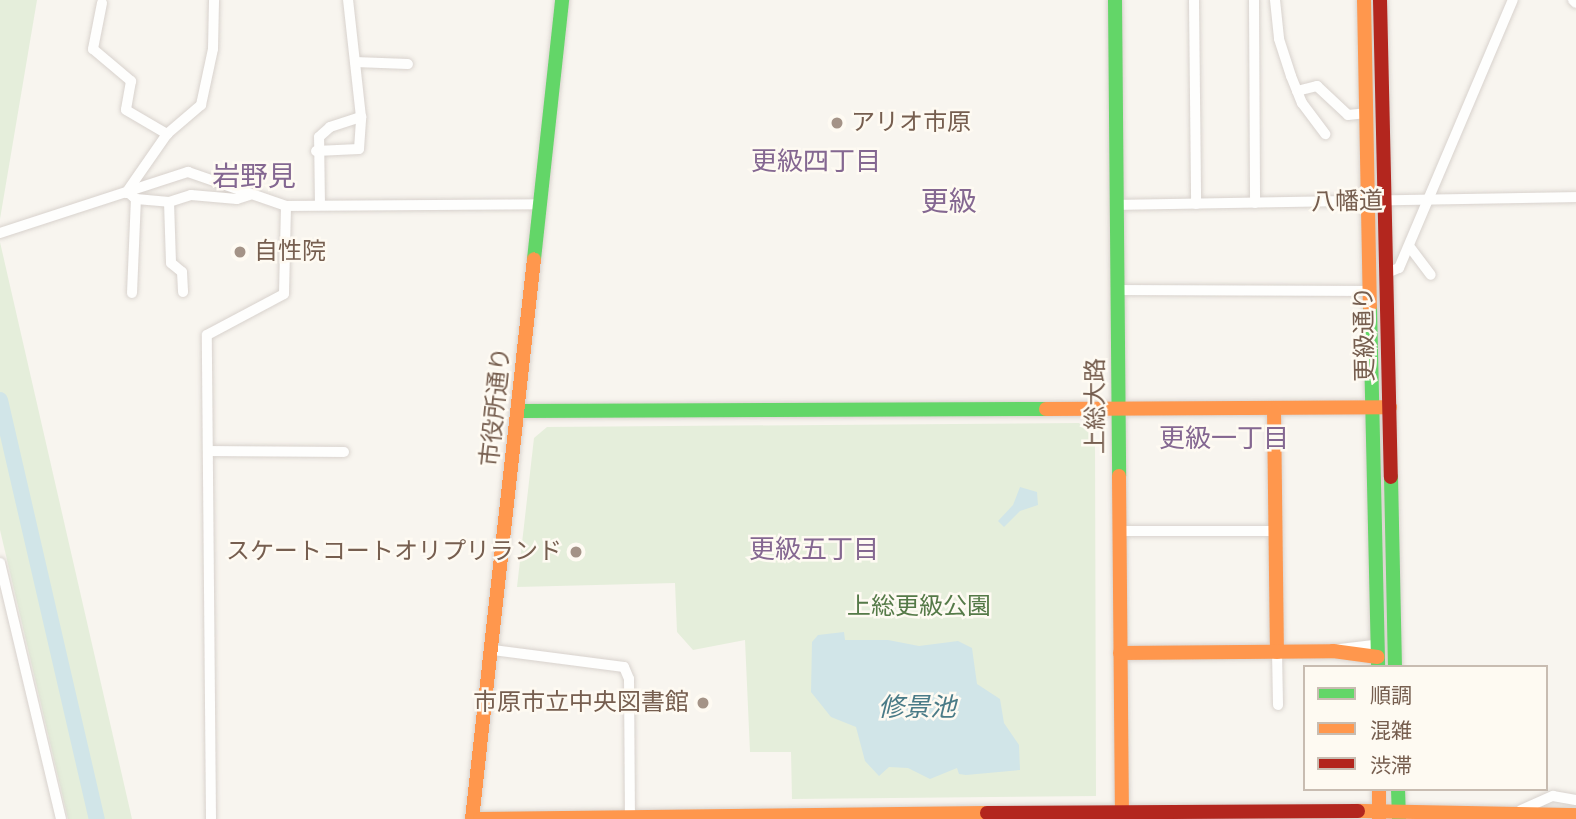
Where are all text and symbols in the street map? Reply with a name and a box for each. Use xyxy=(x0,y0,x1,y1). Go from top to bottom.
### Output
place label: アリオ市原 xyxy=(851,109,971,137)
marker: アリオ市原 xyxy=(829,115,845,131)
district label: 更級四丁目 xyxy=(751,146,881,178)
district label: 岩野見 xyxy=(212,160,296,194)
district label: 更級 xyxy=(921,185,977,219)
street label: 八幡道 xyxy=(1311,187,1383,217)
place label: 自性院 xyxy=(254,238,326,266)
marker: 自性院 xyxy=(232,244,248,260)
street label: 更級通り xyxy=(1350,286,1380,382)
street label: 市役所通り xyxy=(475,346,517,468)
street label: 上総大路 xyxy=(1082,358,1110,454)
district label: 更級一丁目 xyxy=(1159,423,1289,455)
district label: 更級五丁目 xyxy=(749,534,879,566)
place label: スケートコートオリプリランド xyxy=(226,538,562,566)
marker: スケートコートオリプリランド xyxy=(568,544,584,560)
park label: 上総更級公園 xyxy=(847,593,991,621)
legend xyxy=(1303,665,1548,791)
text: 順調 xyxy=(1370,683,1412,709)
place label: 市原市立中央図書館 xyxy=(473,689,689,717)
water label: 修景池 xyxy=(878,692,956,724)
marker: 市原市立中央図書館 xyxy=(695,695,711,711)
text: 混雑 xyxy=(1370,718,1412,744)
text: 渋滞 xyxy=(1370,753,1412,779)

